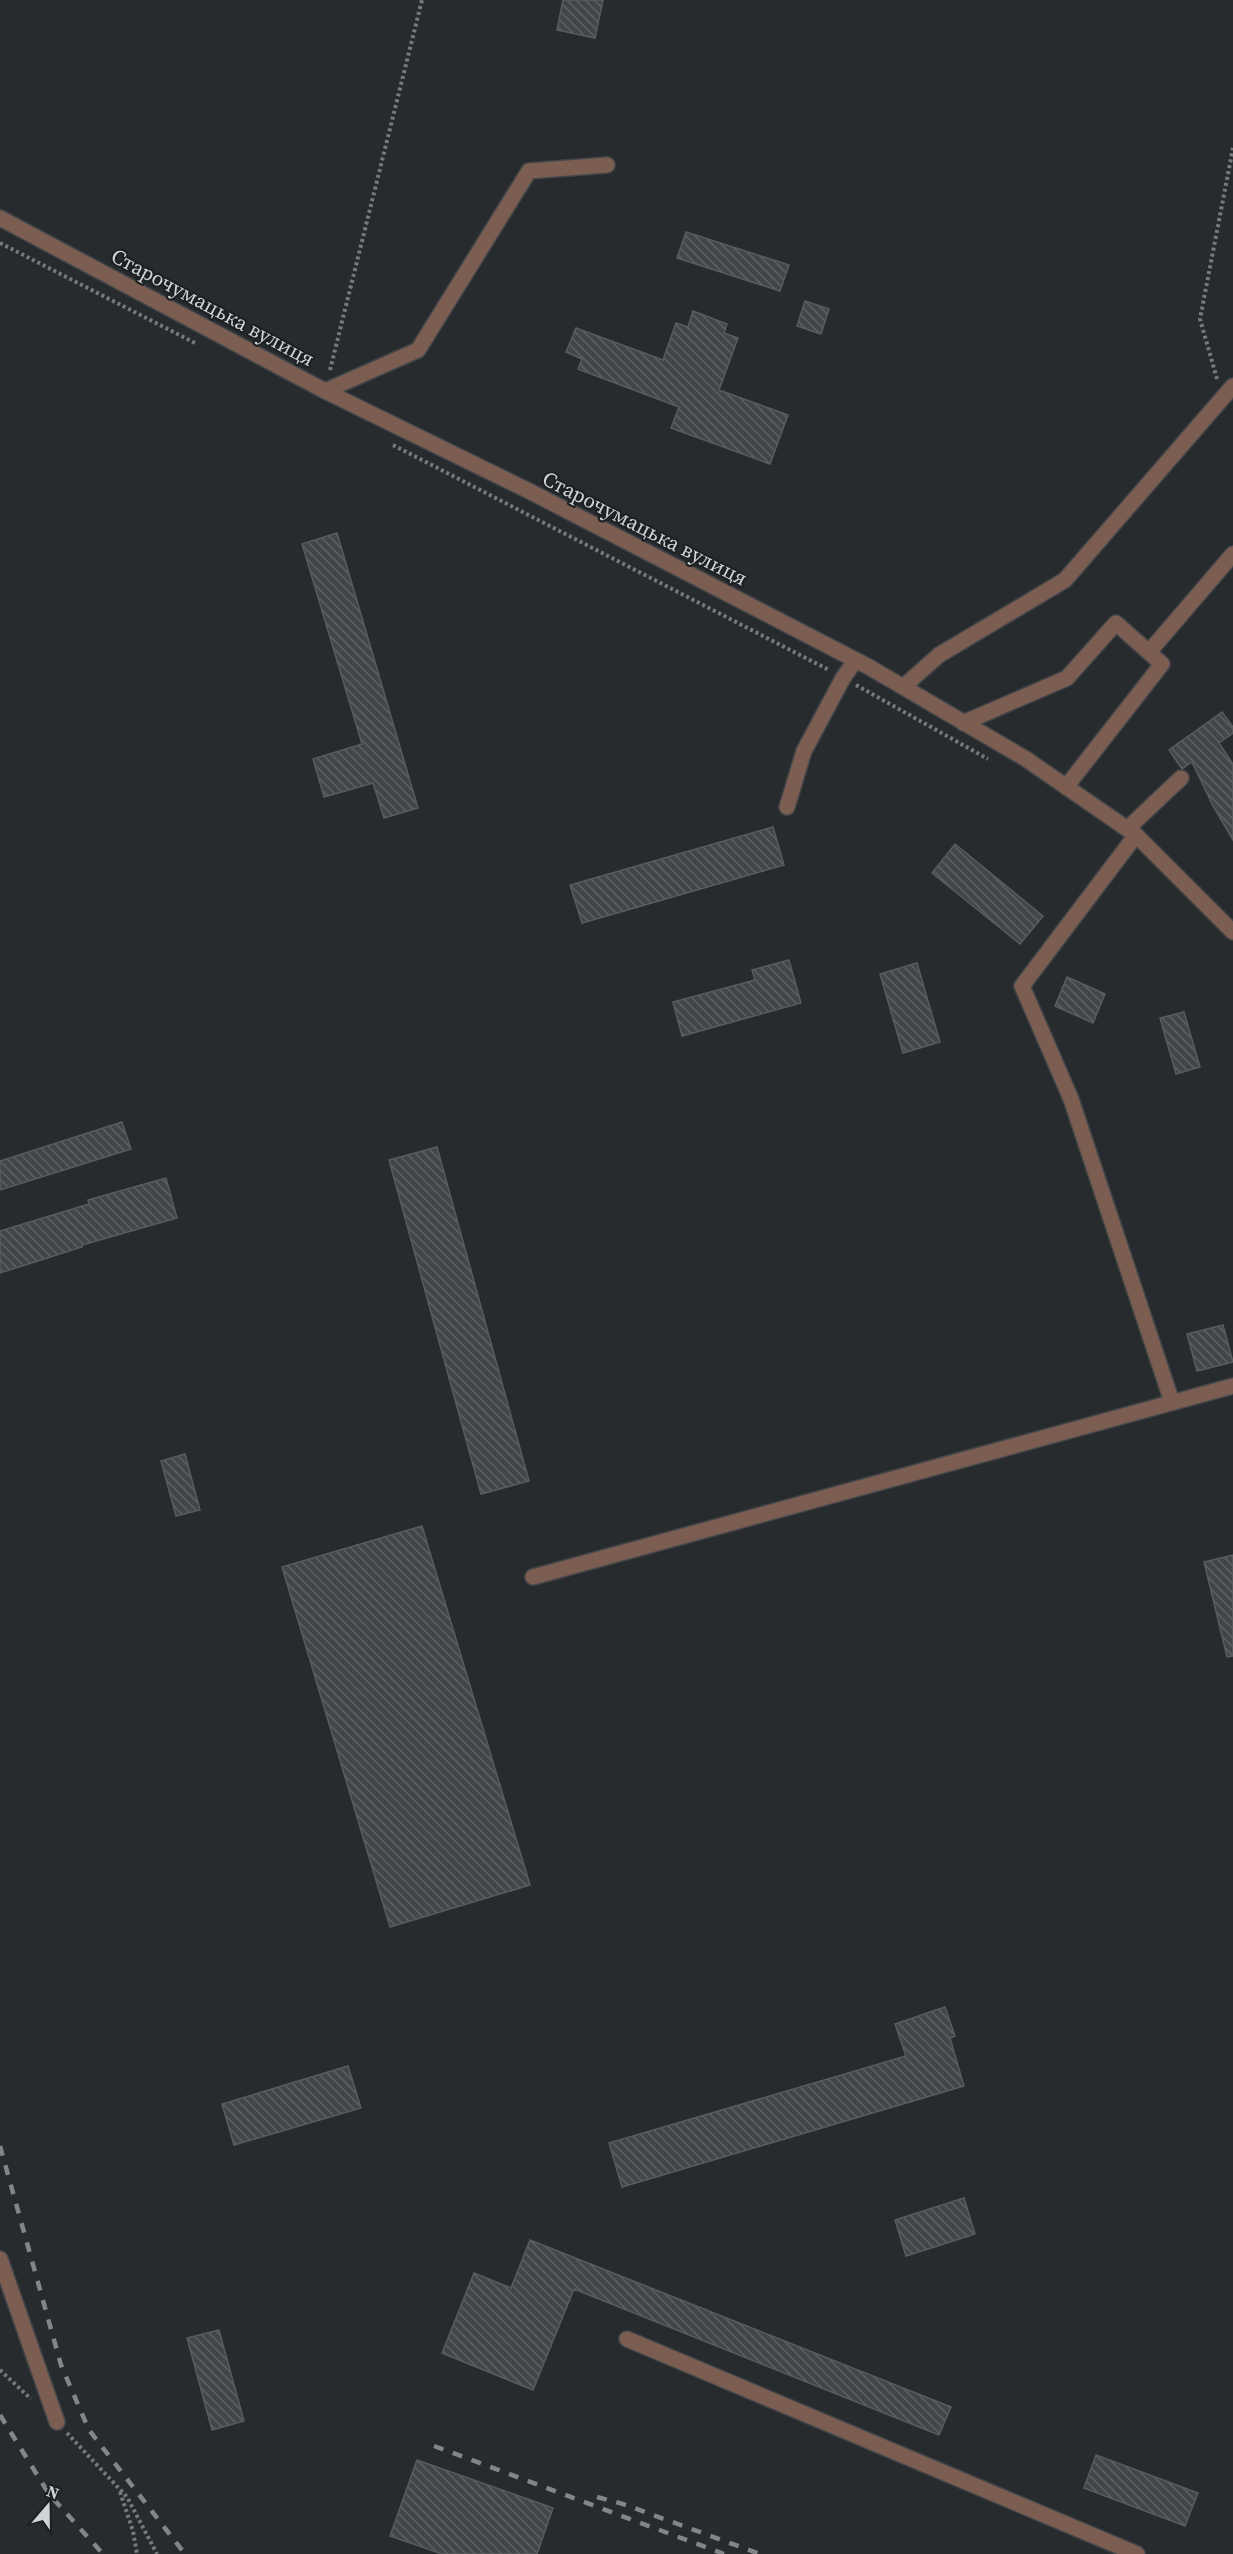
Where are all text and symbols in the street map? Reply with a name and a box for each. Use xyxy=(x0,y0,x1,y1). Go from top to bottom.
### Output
street label: Старочумацька вулиця xyxy=(106,241,320,373)
street label: Старочумацька вулиця xyxy=(538,464,752,592)
north arrow xyxy=(18,2476,78,2536)
text: N xyxy=(44,2480,63,2504)

